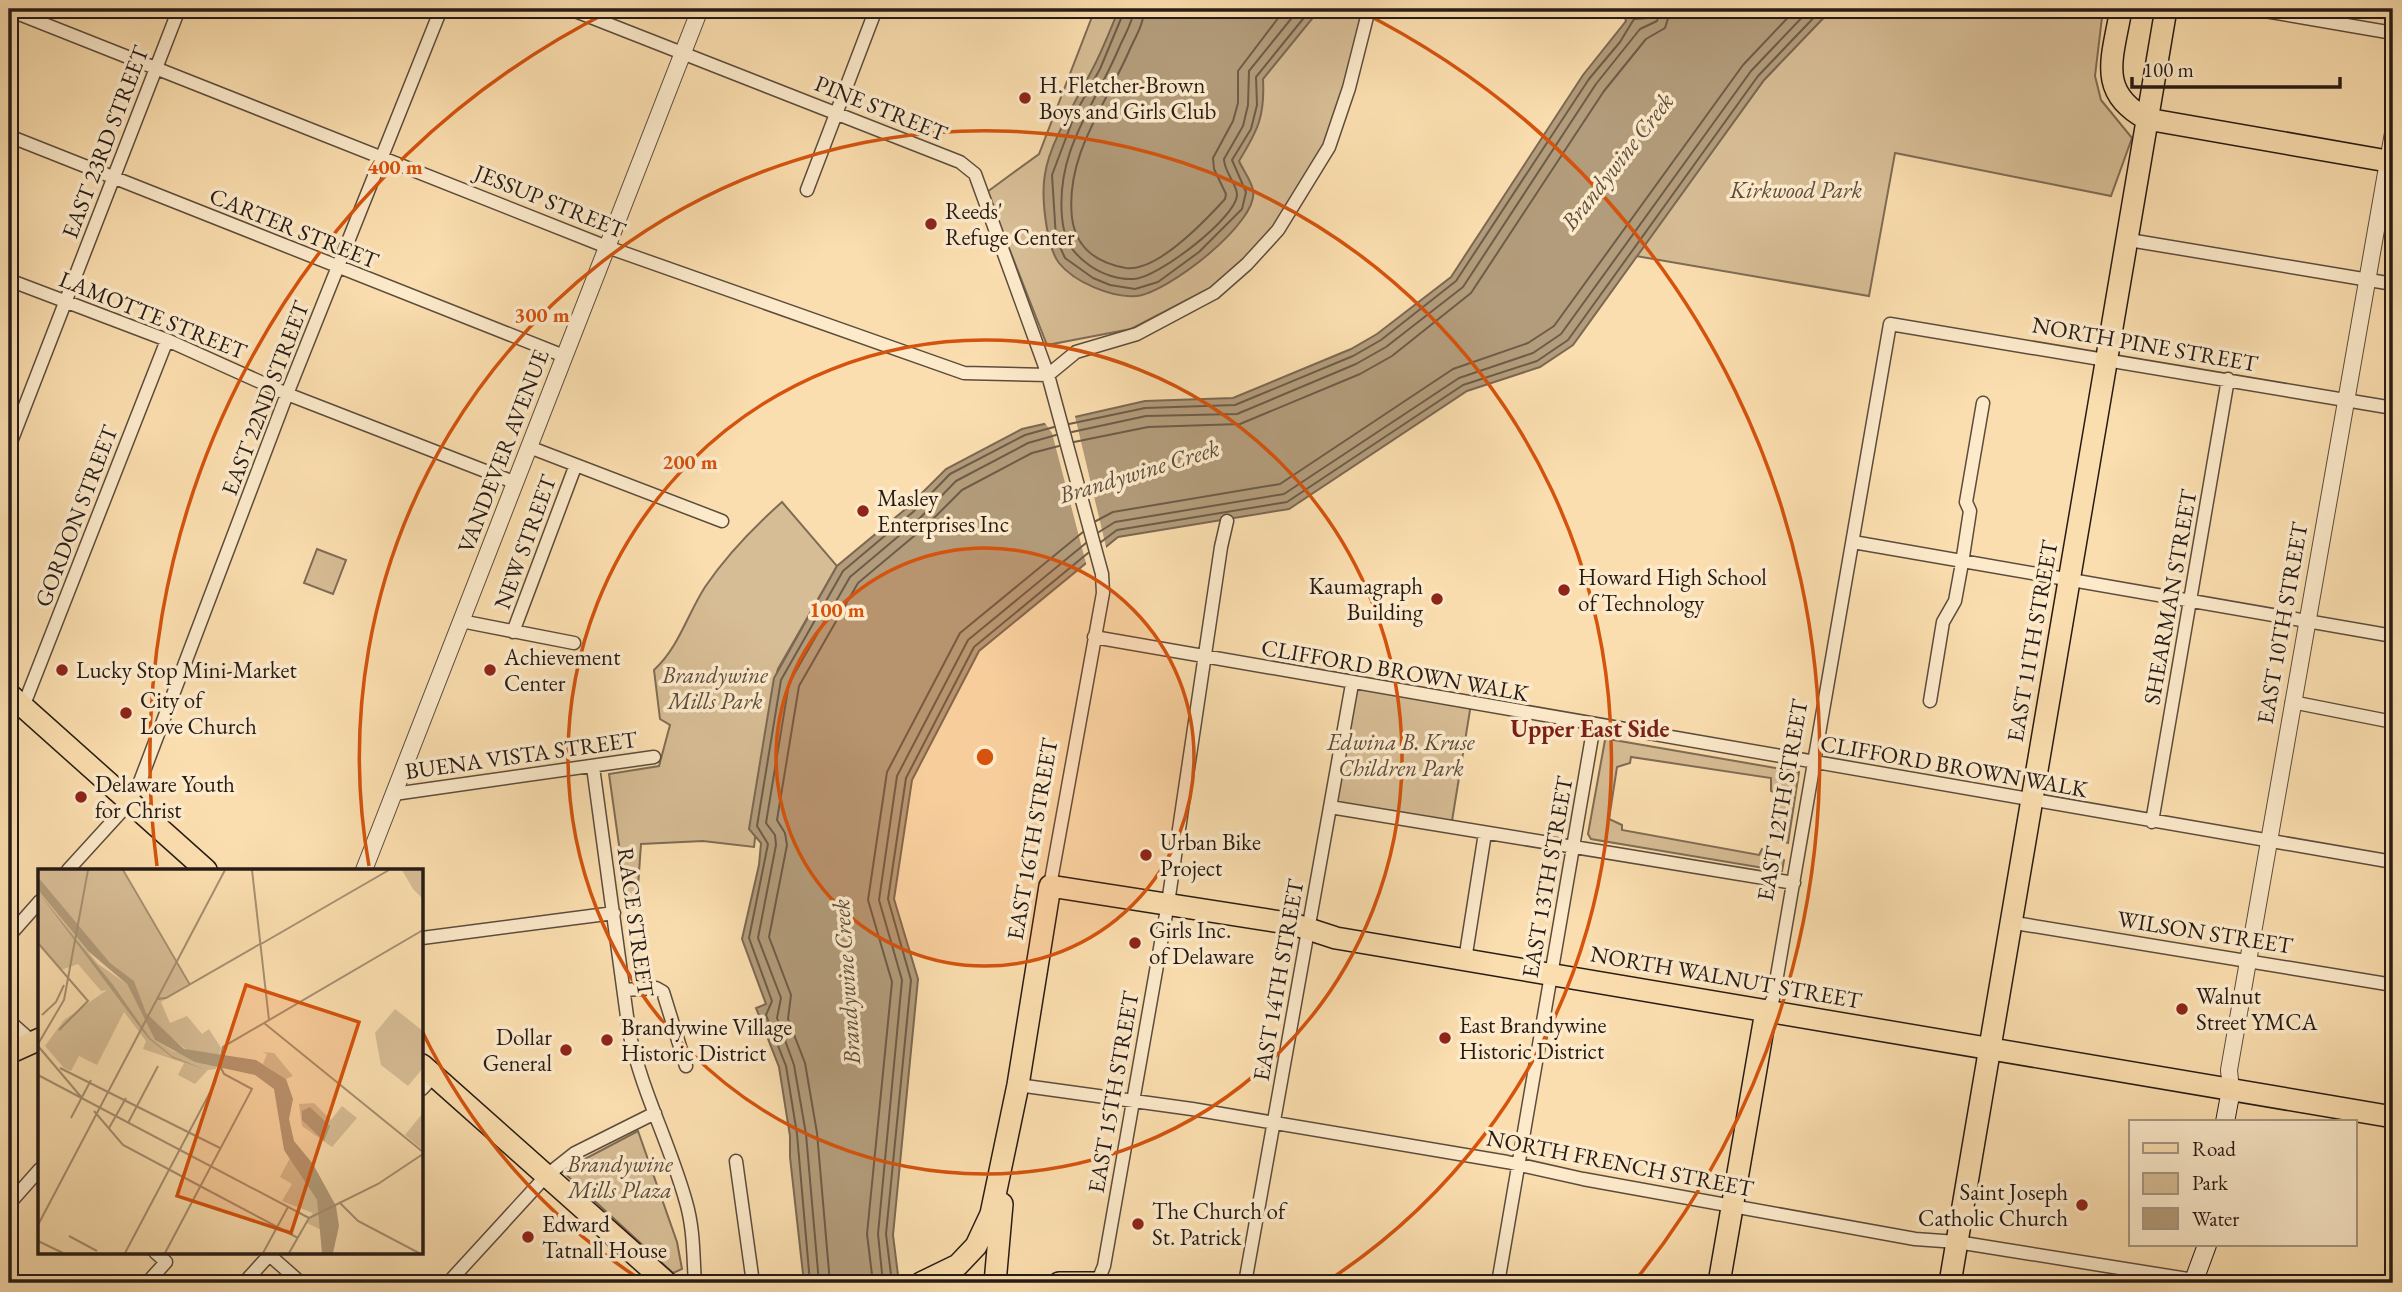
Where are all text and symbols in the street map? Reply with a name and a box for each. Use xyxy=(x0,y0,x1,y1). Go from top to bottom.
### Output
street label: EAST 23RD STREET xyxy=(54,41,156,243)
scale bar xyxy=(2132,46,2341,90)
text: 100 m xyxy=(2143,56,2194,83)
street label: PINE STREET xyxy=(810,68,952,148)
place label: H. Fletcher-Brown Boys and Girls Club xyxy=(1039,70,1217,126)
water label: Brandywine Creek xyxy=(1553,86,1680,237)
marker: H. Fletcher-Brown Boys and Girls Club xyxy=(1017,90,1033,106)
text: 400 m xyxy=(367,153,423,180)
street label: JESSUP STREET xyxy=(468,156,630,245)
park label: Kirkwood Park xyxy=(1729,175,1863,205)
street label: CARTER STREET xyxy=(205,180,383,276)
place label: Reeds' Refuge Center xyxy=(945,196,1075,252)
marker: Reeds' Refuge Center xyxy=(923,216,939,232)
street label: LAMOTTE STREET xyxy=(55,264,252,366)
street label: EAST 22ND STREET xyxy=(214,296,316,499)
text: 300 m xyxy=(514,301,570,328)
street label: NORTH PINE STREET xyxy=(2030,309,2261,379)
street label: VANDEVER AVENUE xyxy=(450,345,556,557)
street label: GORDON STREET xyxy=(28,420,125,611)
water label: Brandywine Creek xyxy=(1054,432,1223,510)
text: 200 m xyxy=(662,448,718,475)
street label: NEW STREET xyxy=(487,470,563,613)
place label: Masley Enterprises Inc xyxy=(877,483,1009,539)
street label: SHEARMAN STREET xyxy=(2136,487,2204,707)
marker: Masley Enterprises Inc xyxy=(855,503,871,519)
street label: EAST 10TH STREET xyxy=(2250,519,2315,726)
street label: EAST 11TH STREET xyxy=(2000,537,2065,744)
place label: Howard High School of Technology xyxy=(1578,562,1767,618)
place label: Kaumagraph Building xyxy=(1309,571,1424,627)
marker: Howard High School of Technology xyxy=(1556,582,1572,598)
marker: Kaumagraph Building xyxy=(1429,591,1445,607)
text: 100 m xyxy=(809,596,865,623)
street label: CLIFFORD BROWN WALK xyxy=(1259,632,1531,708)
place label: Achievement Center xyxy=(503,642,621,698)
place label: Lucky Stop Mini-Market xyxy=(76,655,298,685)
park label: Brandywine Mills Park xyxy=(661,660,769,716)
marker: Lucky Stop Mini-Market xyxy=(54,662,70,678)
marker: Achievement Center xyxy=(482,662,498,678)
place label: City of Love Church xyxy=(140,685,257,741)
street label: EAST 12TH STREET xyxy=(1750,696,1815,903)
marker: City of Love Church xyxy=(118,705,134,721)
district label: Upper East Side xyxy=(1510,713,1670,744)
street label: BUENA VISTA STREET xyxy=(403,724,640,786)
park label: Edwina B. Kruse Children Park xyxy=(1326,727,1476,783)
street label: CLIFFORD BROWN WALK xyxy=(1818,728,2090,804)
street label: EAST 16TH STREET xyxy=(1000,735,1065,942)
centre of rings xyxy=(973,745,997,769)
place label: Delaware Youth for Christ xyxy=(95,769,235,825)
street label: EAST 13TH STREET xyxy=(1515,773,1580,980)
marker: Delaware Youth for Christ xyxy=(73,789,89,805)
place label: Urban Bike Project xyxy=(1160,827,1261,883)
street label: RACE STREET xyxy=(611,845,661,999)
marker: Urban Bike Project xyxy=(1138,847,1154,863)
inset map xyxy=(38,869,424,1254)
street label: EAST 14TH STREET xyxy=(1246,876,1311,1083)
water label: Brandywine Creek xyxy=(825,898,867,1067)
street label: WILSON STREET xyxy=(2115,903,2295,961)
place label: Girls Inc. of Delaware xyxy=(1149,915,1254,971)
marker: Girls Inc. of Delaware xyxy=(1127,935,1143,951)
street label: NORTH WALNUT STREET xyxy=(1588,938,1865,1016)
place label: Walnut Street YMCA xyxy=(2196,981,2318,1037)
street label: EAST 15TH STREET xyxy=(1081,988,1146,1195)
marker: Walnut Street YMCA xyxy=(2174,1001,2190,1017)
place label: East Brandywine Historic District xyxy=(1459,1010,1607,1066)
place label: Brandywine Village Historic District xyxy=(621,1012,792,1068)
place label: Dollar General xyxy=(483,1022,552,1078)
marker: East Brandywine Historic District xyxy=(1437,1030,1453,1046)
marker: Brandywine Village Historic District xyxy=(599,1032,615,1048)
marker: Dollar General xyxy=(558,1042,574,1058)
legend xyxy=(2129,1120,2356,1246)
street label: NORTH FRENCH STREET xyxy=(1484,1122,1757,1204)
text: Road xyxy=(2192,1135,2236,1162)
park label: Brandywine Mills Plaza xyxy=(566,1149,674,1205)
text: Park xyxy=(2192,1169,2229,1196)
place label: Saint Joseph Catholic Church xyxy=(1918,1177,2068,1233)
place label: The Church of St. Patrick xyxy=(1152,1196,1288,1252)
marker: Saint Joseph Catholic Church xyxy=(2074,1197,2090,1213)
text: Water xyxy=(2192,1205,2239,1232)
place label: Edward Tatnall House xyxy=(542,1209,667,1265)
marker: The Church of St. Patrick xyxy=(1130,1216,1146,1232)
marker: Edward Tatnall House xyxy=(520,1229,536,1245)

